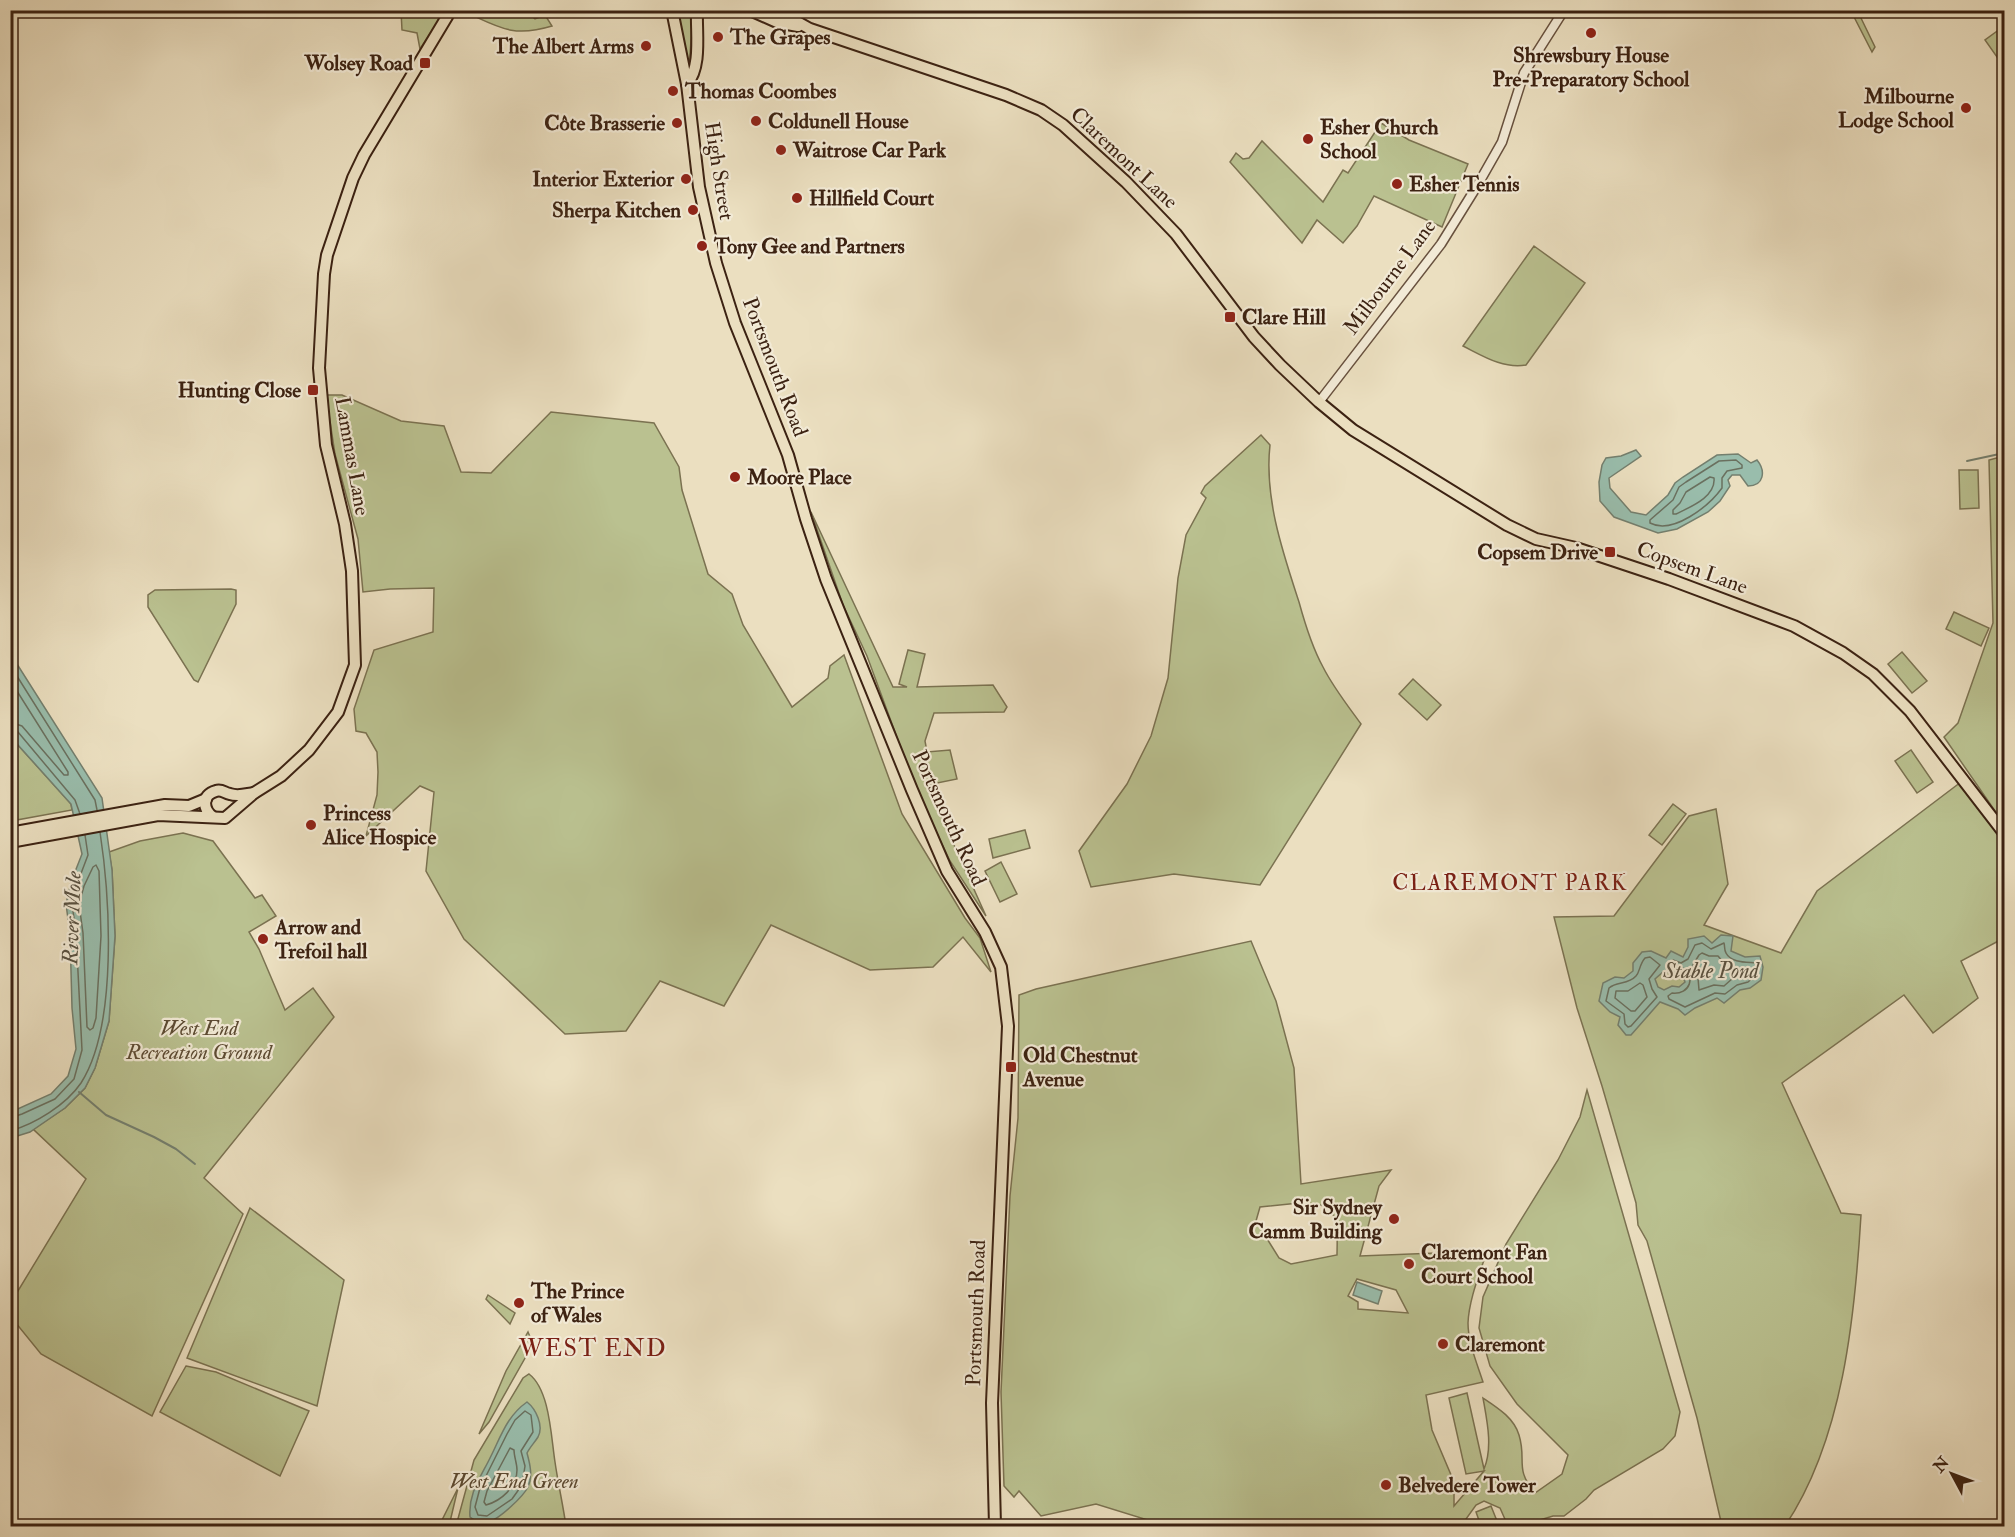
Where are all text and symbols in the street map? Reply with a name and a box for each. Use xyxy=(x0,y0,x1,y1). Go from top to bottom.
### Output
place label: The Grapes xyxy=(729,24,831,51)
marker: Shrewsbury House Pre-Preparatory School xyxy=(1584,26,1598,40)
marker: The Grapes xyxy=(711,30,725,44)
place label: The Albert Arms xyxy=(492,33,634,60)
marker: The Albert Arms xyxy=(639,39,653,53)
place label: Shrewsbury House Pre-Preparatory School xyxy=(1493,42,1690,93)
place label: Wolsey Road xyxy=(304,50,414,77)
marker: Wolsey Road xyxy=(418,56,432,70)
place label: Thomas Coombes xyxy=(684,78,836,105)
place label: Milbourne Lodge School xyxy=(1838,83,1955,134)
marker: Thomas Coombes xyxy=(666,84,680,98)
street label: Claremont Lane xyxy=(1064,101,1184,215)
marker: Milbourne Lodge School xyxy=(1959,101,1973,115)
place label: Coldunell House xyxy=(768,108,909,135)
place label: Côte Brasserie xyxy=(544,110,665,137)
marker: Coldunell House xyxy=(749,114,763,128)
place label: Esher Church School xyxy=(1320,114,1439,165)
marker: Côte Brasserie xyxy=(670,116,684,130)
street label: High Street xyxy=(698,120,740,222)
marker: Esher Church School xyxy=(1301,132,1315,146)
place label: Waitrose Car Park xyxy=(792,137,947,164)
marker: Waitrose Car Park xyxy=(774,143,788,157)
place label: Interior Exterior xyxy=(532,166,675,193)
place label: Esher Tennis xyxy=(1409,171,1519,198)
marker: Interior Exterior xyxy=(679,172,693,186)
marker: Esher Tennis xyxy=(1390,177,1404,191)
place label: Hillfield Court xyxy=(809,185,934,212)
marker: Hillfield Court xyxy=(790,191,804,205)
place label: Sherpa Kitchen xyxy=(552,197,681,224)
marker: Sherpa Kitchen xyxy=(686,203,700,217)
street label: Milbourne Lane xyxy=(1338,214,1442,340)
place label: Tony Gee and Partners xyxy=(713,233,905,260)
marker: Tony Gee and Partners xyxy=(695,239,709,253)
street label: Portsmouth Road xyxy=(736,294,814,441)
place label: Clare Hill xyxy=(1242,304,1327,331)
marker: Clare Hill xyxy=(1223,310,1237,324)
place label: Hunting Close xyxy=(178,377,301,404)
marker: Hunting Close xyxy=(306,383,320,397)
street label: Lammas Lane xyxy=(328,394,376,518)
place label: Moore Place xyxy=(746,464,852,491)
marker: Moore Place xyxy=(728,470,742,484)
street label: Copsem Lane xyxy=(1633,535,1751,601)
place label: Copsem Drive xyxy=(1477,539,1598,566)
marker: Copsem Drive xyxy=(1603,545,1617,559)
street label: Portsmouth Road xyxy=(906,746,993,891)
place label: Princess Alice Hospice xyxy=(322,800,437,851)
marker: Princess Alice Hospice xyxy=(304,818,318,832)
district label: CLAREMONT PARK xyxy=(1392,869,1628,897)
water label: River Mole xyxy=(56,870,88,966)
place label: Arrow and Trefoil hall xyxy=(274,914,368,965)
marker: Arrow and Trefoil hall xyxy=(256,932,270,946)
water label: Stable Pond xyxy=(1662,957,1761,985)
park label: West End Recreation Ground xyxy=(125,1015,273,1066)
place label: Old Chestnut Avenue xyxy=(1022,1042,1138,1093)
marker: Old Chestnut Avenue xyxy=(1004,1060,1018,1074)
place label: Sir Sydney Camm Building xyxy=(1248,1194,1383,1245)
marker: Sir Sydney Camm Building xyxy=(1387,1212,1401,1226)
street label: Portsmouth Road xyxy=(960,1238,992,1387)
place label: Claremont Fan Court School xyxy=(1421,1239,1547,1290)
marker: Claremont Fan Court School xyxy=(1402,1257,1416,1271)
place label: The Prince of Wales xyxy=(530,1278,625,1329)
marker: The Prince of Wales xyxy=(512,1296,526,1310)
place label: Claremont xyxy=(1455,1331,1545,1358)
district label: WEST END xyxy=(518,1333,667,1364)
marker: Claremont xyxy=(1436,1337,1450,1351)
north arrow xyxy=(1922,1444,1982,1504)
text: N xyxy=(1929,1452,1954,1478)
park label: West End Green xyxy=(449,1468,579,1495)
place label: Belvedere Tower xyxy=(1398,1472,1537,1499)
marker: Belvedere Tower xyxy=(1379,1478,1393,1492)

